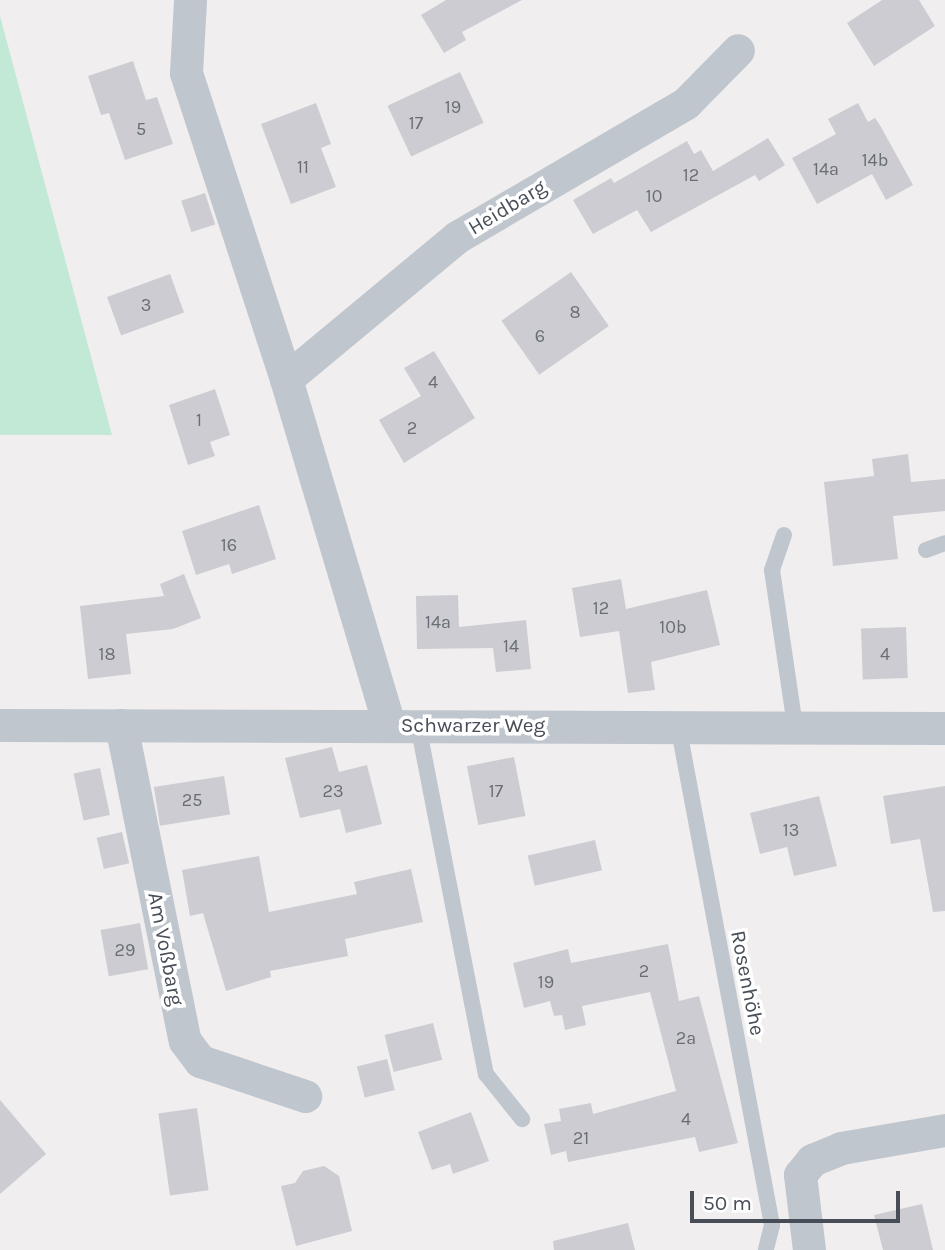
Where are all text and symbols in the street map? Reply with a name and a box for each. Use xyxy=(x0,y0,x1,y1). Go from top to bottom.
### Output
house number: 19 xyxy=(445,96,461,118)
house number: 17 xyxy=(409,112,423,134)
house number: 5 xyxy=(136,118,146,140)
house number: 14b xyxy=(862,149,888,171)
house number: 11 xyxy=(297,156,309,178)
house number: 14a xyxy=(813,158,839,180)
house number: 12 xyxy=(683,164,699,186)
street label: Heidbarg xyxy=(463,174,551,240)
house number: 10 xyxy=(646,185,662,207)
house number: 3 xyxy=(141,294,151,316)
house number: 8 xyxy=(569,301,581,323)
house number: 6 xyxy=(535,325,545,347)
house number: 4 xyxy=(428,371,438,393)
house number: 1 xyxy=(196,409,202,431)
house number: 2 xyxy=(407,417,417,439)
house number: 16 xyxy=(221,534,237,556)
house number: 12 xyxy=(593,597,609,619)
house number: 14a xyxy=(425,611,451,633)
house number: 10b xyxy=(659,616,687,638)
house number: 14 xyxy=(503,635,519,657)
house number: 18 xyxy=(98,643,116,665)
house number: 4 xyxy=(880,643,890,665)
street label: Schwarzer Weg xyxy=(401,712,545,738)
house number: 23 xyxy=(322,780,344,802)
house number: 17 xyxy=(489,780,503,802)
house number: 25 xyxy=(182,789,202,811)
house number: 13 xyxy=(783,819,799,841)
street label: Am Voßbarg xyxy=(143,890,189,1008)
street label: Rosenhöhe xyxy=(725,928,771,1038)
house number: 29 xyxy=(115,939,135,961)
house number: 2 xyxy=(639,960,649,982)
house number: 19 xyxy=(538,971,554,993)
house number: 2a xyxy=(676,1027,696,1049)
house number: 4 xyxy=(681,1108,691,1130)
house number: 21 xyxy=(573,1127,589,1149)
scale bar xyxy=(693,1176,903,1220)
text: 50 m xyxy=(703,1191,752,1215)

